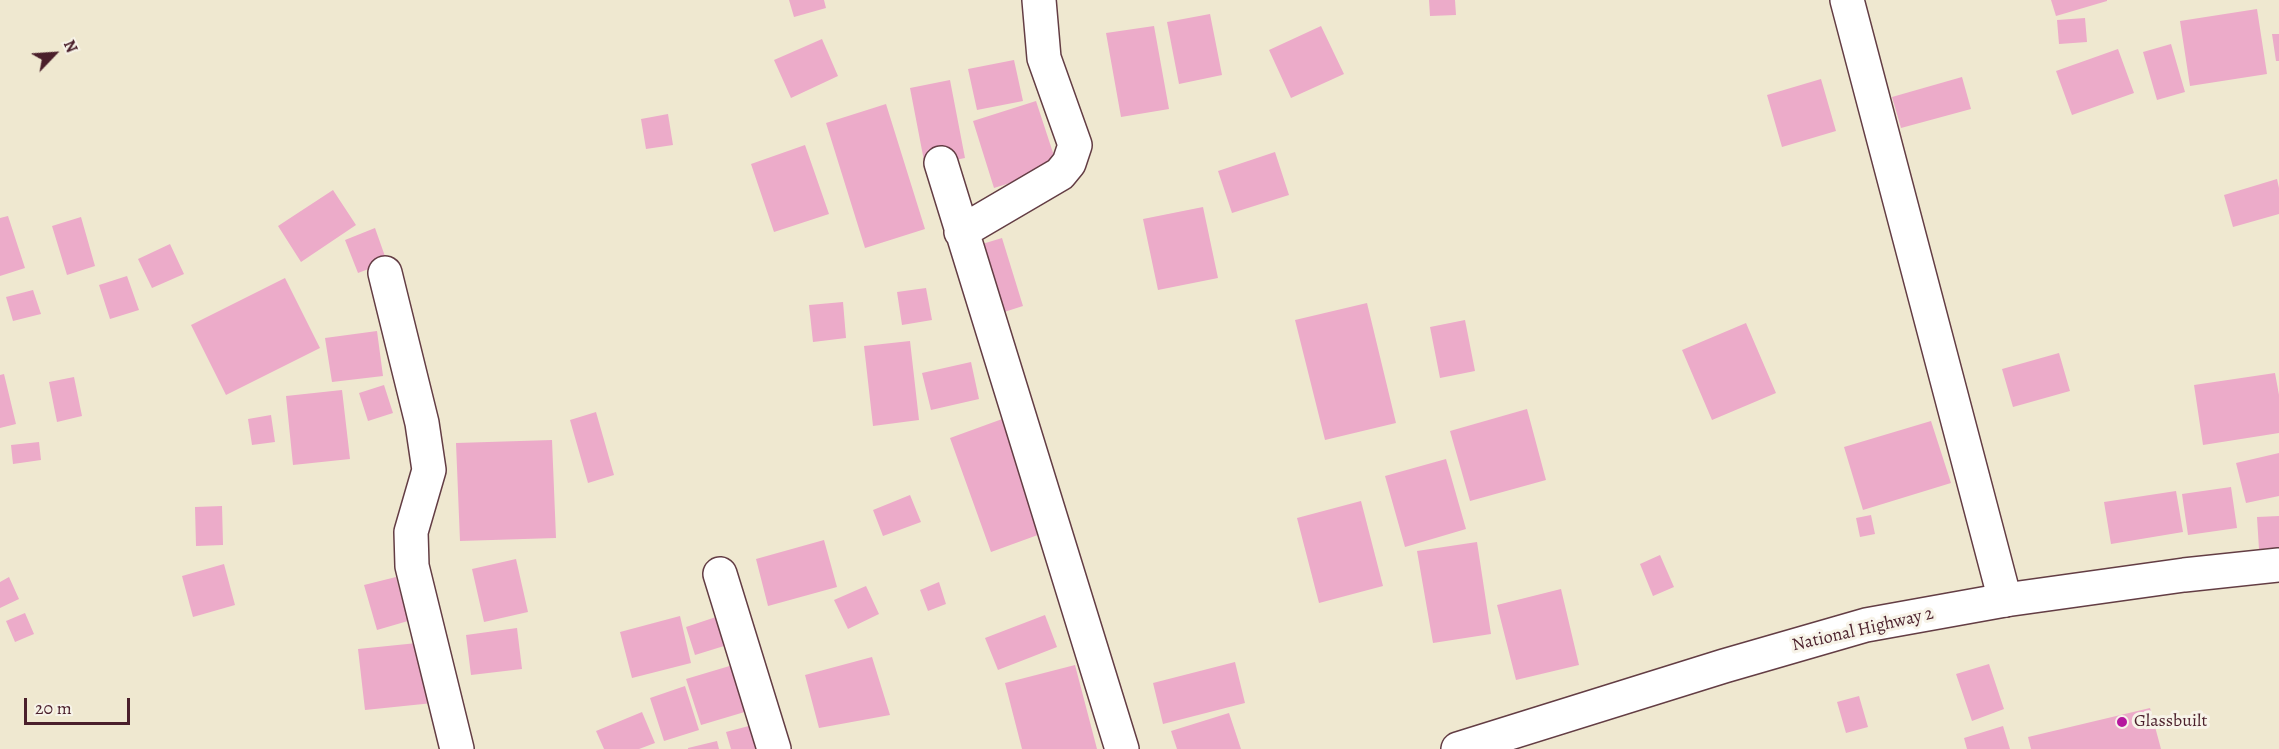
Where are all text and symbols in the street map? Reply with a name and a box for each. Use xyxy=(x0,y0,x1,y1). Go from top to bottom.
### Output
north arrow xyxy=(24,24,84,84)
text: N xyxy=(58,36,83,56)
street label: National Highway 2 xyxy=(1790,603,1936,657)
scale bar xyxy=(27,686,134,724)
text: 20 m xyxy=(35,696,72,720)
place label: Glassbuilt xyxy=(2134,711,2207,733)
marker: Glassbuilt xyxy=(2115,715,2129,729)

